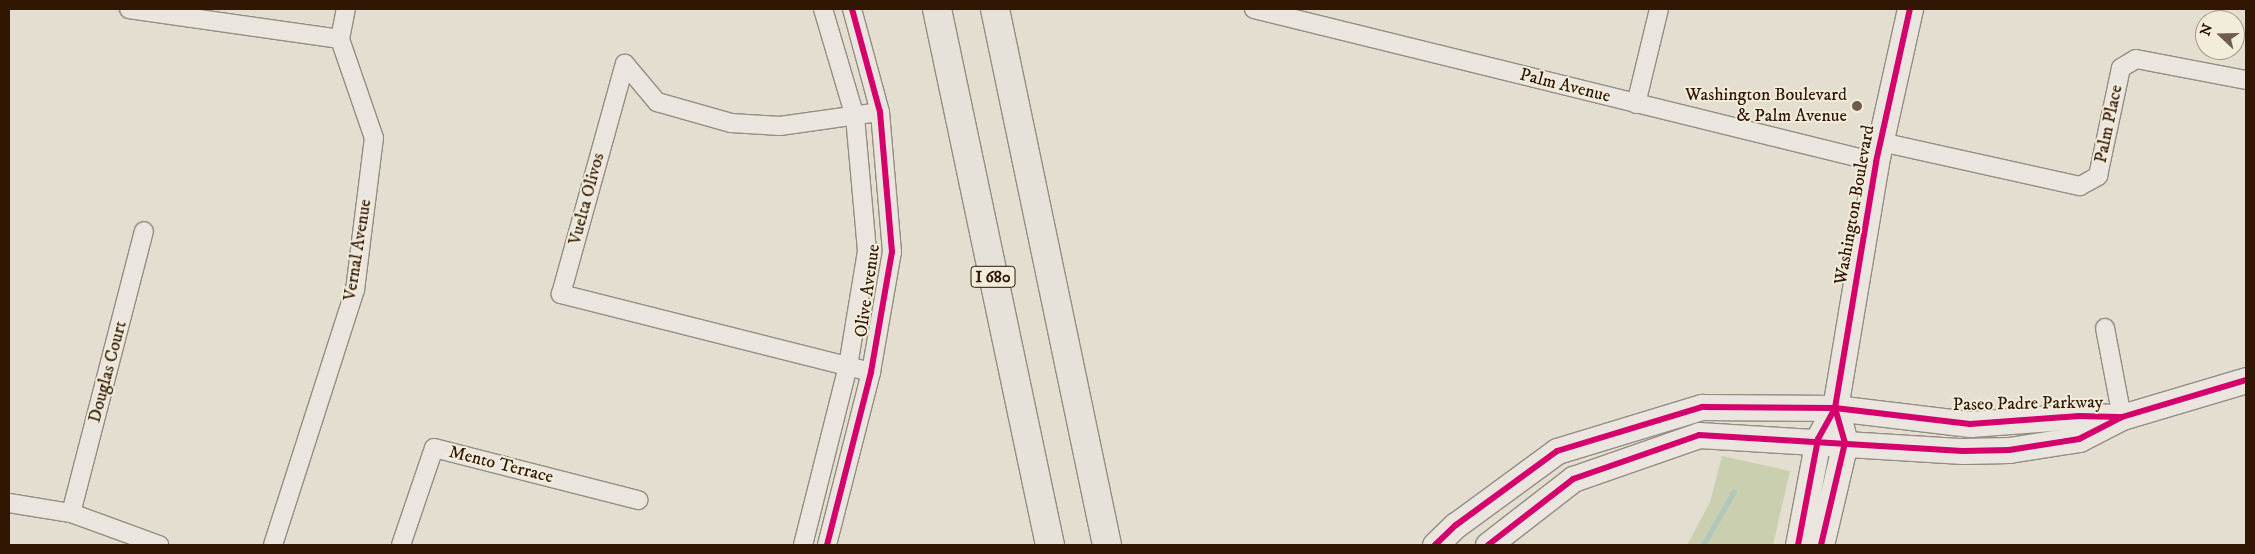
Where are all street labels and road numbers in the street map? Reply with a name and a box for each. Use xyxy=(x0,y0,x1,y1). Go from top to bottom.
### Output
street label: Palm Avenue xyxy=(1517,64,1613,108)
street label: Palm Place xyxy=(2090,83,2128,165)
street label: Washington Boulevard xyxy=(1830,123,1880,287)
street label: Vuelta Olivos xyxy=(564,151,610,247)
street label: Vernal Avenue xyxy=(339,198,377,302)
street label: Olive Avenue xyxy=(851,243,885,339)
road number: I 680 xyxy=(970,264,1016,290)
street label: Douglas Court xyxy=(84,319,132,425)
street label: Paseo Padre Parkway xyxy=(1953,392,2103,416)
street label: Mento Terrace xyxy=(447,442,555,488)

